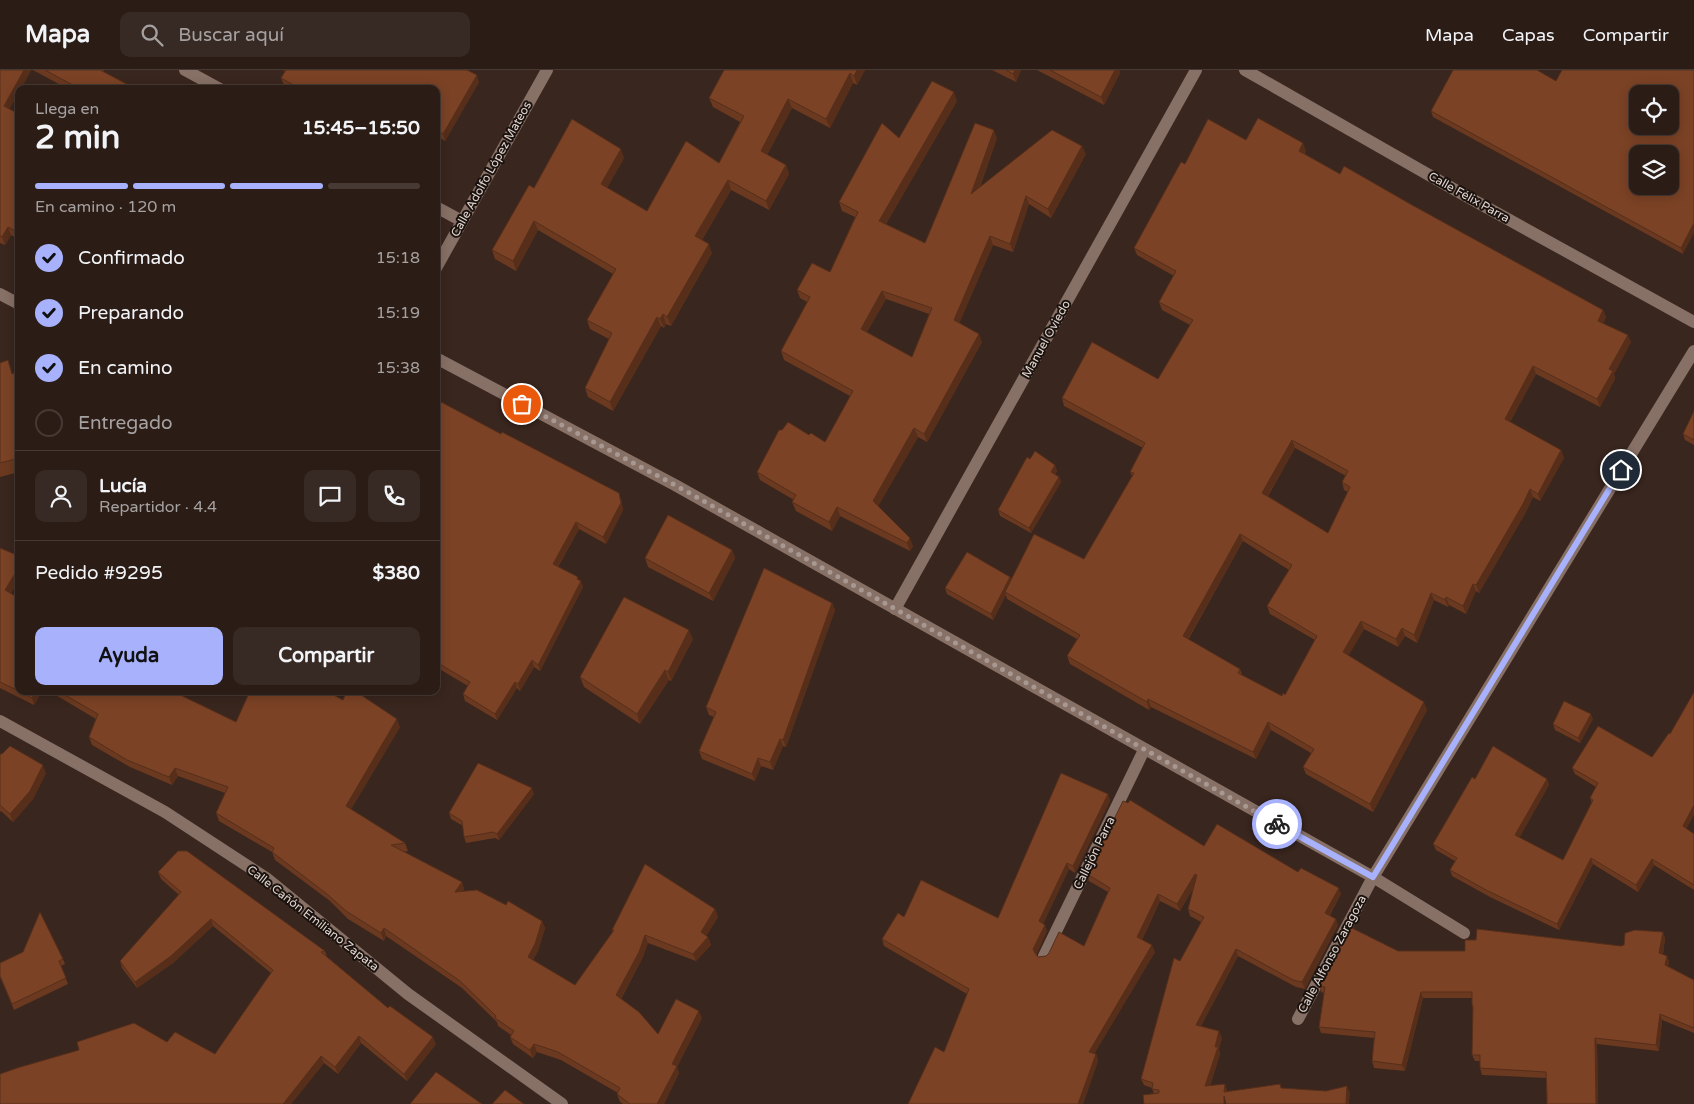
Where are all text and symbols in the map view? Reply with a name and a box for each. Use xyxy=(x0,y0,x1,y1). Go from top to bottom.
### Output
search box xyxy=(120,12,470,57)
text: Mapa xyxy=(25,20,90,49)
icon: search xyxy=(138,21,166,49)
text: Buscar aquí xyxy=(178,24,284,46)
text: Mapa xyxy=(1425,24,1474,46)
text: Capas xyxy=(1502,24,1555,46)
text: Compartir xyxy=(1583,24,1669,46)
map controls xyxy=(1629,85,1679,195)
button: locate xyxy=(1629,85,1679,135)
text: Llega en xyxy=(35,99,99,119)
street label: Calle Adolfo López Mateos xyxy=(448,99,534,239)
text: 15:45–15:50 xyxy=(302,117,420,139)
text: 2 min xyxy=(35,119,120,157)
button: layers xyxy=(1629,145,1679,195)
street label: Calle Félix Parra xyxy=(1426,169,1512,225)
text: En camino · 120 m xyxy=(35,197,176,217)
icon: check xyxy=(35,244,63,272)
text: Confirmado xyxy=(78,247,185,269)
text: 15:18 xyxy=(376,248,420,268)
street label: Manuel Oviedo xyxy=(1019,298,1073,380)
icon: check xyxy=(35,299,63,327)
text: Preparando xyxy=(78,302,184,324)
text: 15:19 xyxy=(376,303,420,323)
icon: check xyxy=(35,354,63,382)
text: En camino xyxy=(78,357,173,379)
text: 15:38 xyxy=(376,358,420,378)
pin xyxy=(501,383,543,425)
icon: bag xyxy=(508,390,536,418)
text: Entregado xyxy=(78,412,173,434)
pin xyxy=(1600,449,1642,491)
icon: home xyxy=(1607,456,1635,484)
button: person xyxy=(35,470,87,522)
button: chat xyxy=(304,470,356,522)
button: phone xyxy=(368,470,420,522)
text: Lucía xyxy=(99,475,147,497)
text: Repartidor · 4.4 xyxy=(99,497,217,517)
text: Pedido #9295 xyxy=(35,562,163,584)
text: $380 xyxy=(372,562,420,584)
button: Ayuda xyxy=(35,627,223,685)
button: Compartir xyxy=(233,627,420,685)
courier xyxy=(1252,799,1302,849)
icon: bike xyxy=(1263,810,1291,838)
street label: Callejón Parra xyxy=(1070,814,1118,892)
street label: Calle Cañón Emiliano Zapata xyxy=(244,862,382,974)
street label: Calle Alfonso Zaragoza xyxy=(1295,893,1369,1015)

